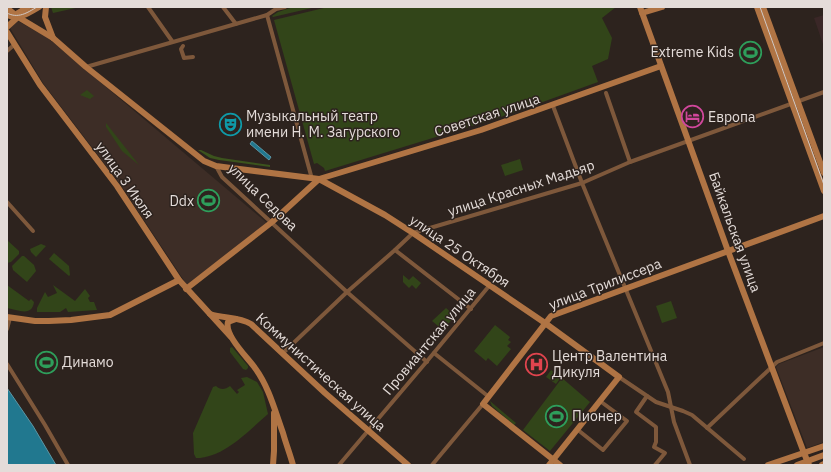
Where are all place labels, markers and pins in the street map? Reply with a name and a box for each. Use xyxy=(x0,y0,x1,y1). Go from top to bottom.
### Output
sports icon: Extreme Kids xyxy=(737,39,763,65)
place label: Extreme Kids xyxy=(651,43,734,61)
hotel icon: Европа xyxy=(680,104,706,130)
place label: Музыкальный театр имени Н. М. Загурского xyxy=(246,107,400,141)
place label: Европа xyxy=(708,108,756,126)
theatre icon: Музыкальный театр имени Н. М. Загурского xyxy=(218,111,244,137)
sports icon: Ddx xyxy=(196,188,222,214)
place label: Ddx xyxy=(169,192,194,210)
place label: Центр Валентина Дикуля xyxy=(552,347,668,381)
sports icon: Динамо xyxy=(34,349,60,375)
hospital icon: Центр Валентина Дикуля xyxy=(523,351,549,377)
place label: Динамо xyxy=(62,353,114,371)
sports icon: Пионер xyxy=(543,403,569,429)
place label: Пионер xyxy=(572,407,622,425)

